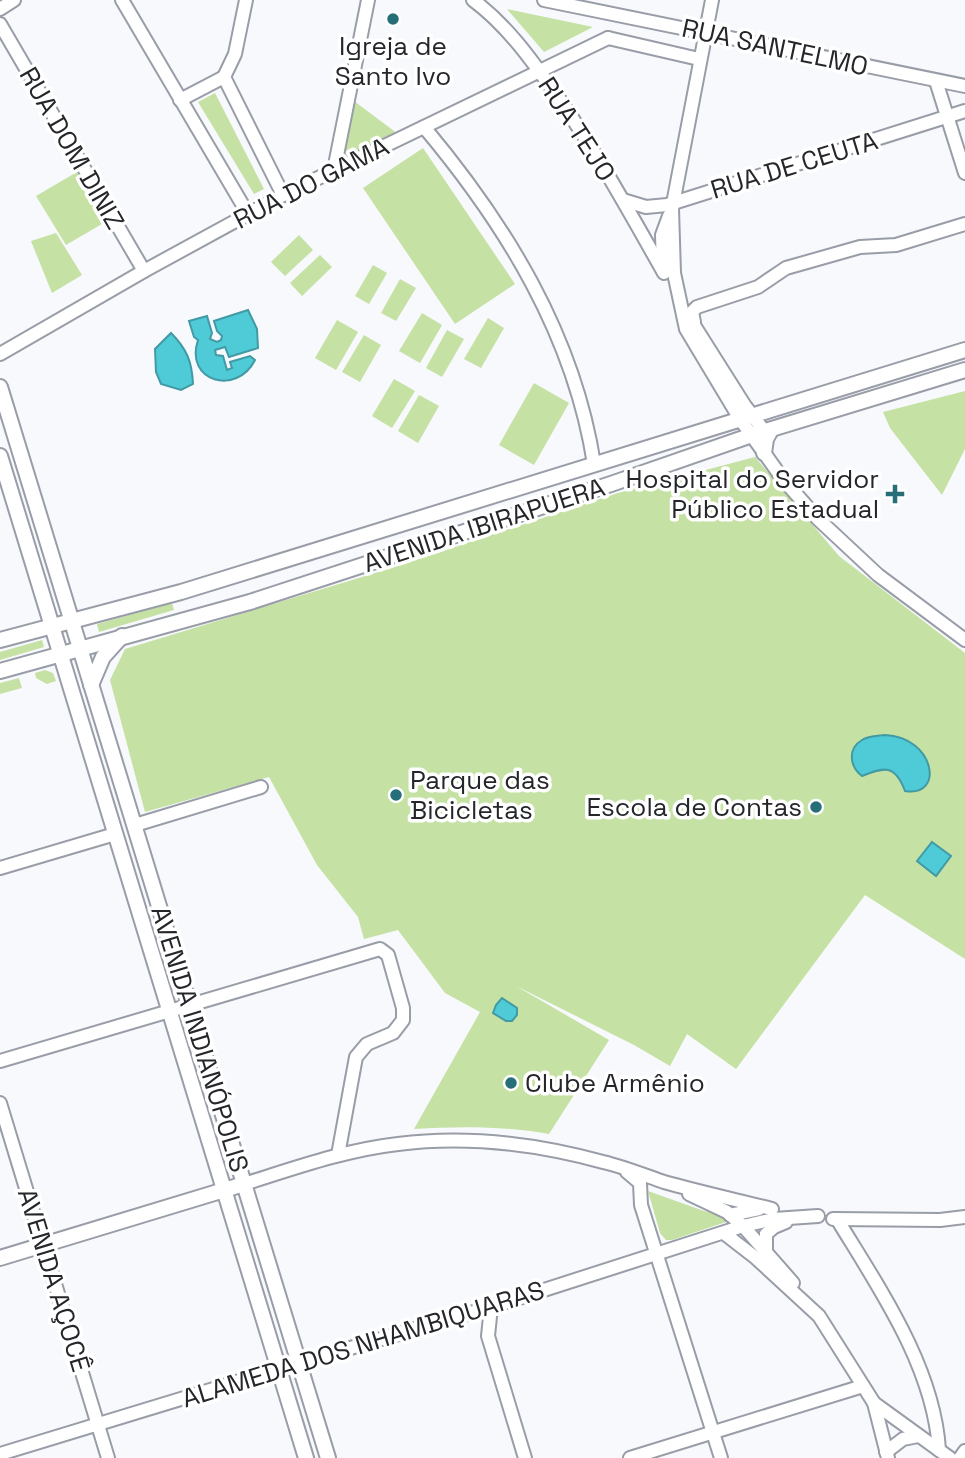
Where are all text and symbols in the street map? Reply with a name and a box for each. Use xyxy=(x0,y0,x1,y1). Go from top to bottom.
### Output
marker: Igreja de Santo Ivo xyxy=(385,11,401,27)
street label: RUA SANTELMO xyxy=(679,11,871,83)
place label: Igreja de Santo Ivo xyxy=(335,29,451,93)
street label: RUA DOM DINIZ xyxy=(12,61,132,235)
street label: RUA TEJO xyxy=(531,70,623,188)
street label: RUA DE CEUTA xyxy=(706,123,882,207)
street label: RUA DO GAMA xyxy=(228,129,394,237)
place label: Hospital do Servidor Público Estadual xyxy=(626,462,879,526)
street label: AVENIDA IBIRAPUERA xyxy=(359,470,609,580)
marker: Hospital do Servidor Público Estadual xyxy=(885,484,905,504)
place label: Parque das Bicicletas xyxy=(410,763,550,827)
marker: Parque das Bicicletas xyxy=(388,787,404,803)
place label: Escola de Contas xyxy=(586,790,802,824)
marker: Escola de Contas xyxy=(808,799,824,815)
street label: AVENIDA INDIANÓPOLIS xyxy=(143,902,257,1176)
place label: Clube Armênio xyxy=(525,1066,705,1100)
marker: Clube Armênio xyxy=(503,1075,519,1091)
street label: AVENIDA AÇOCÊ xyxy=(10,1184,98,1376)
street label: ALAMEDA DOS NHAMBIQUARAS xyxy=(178,1273,548,1415)

